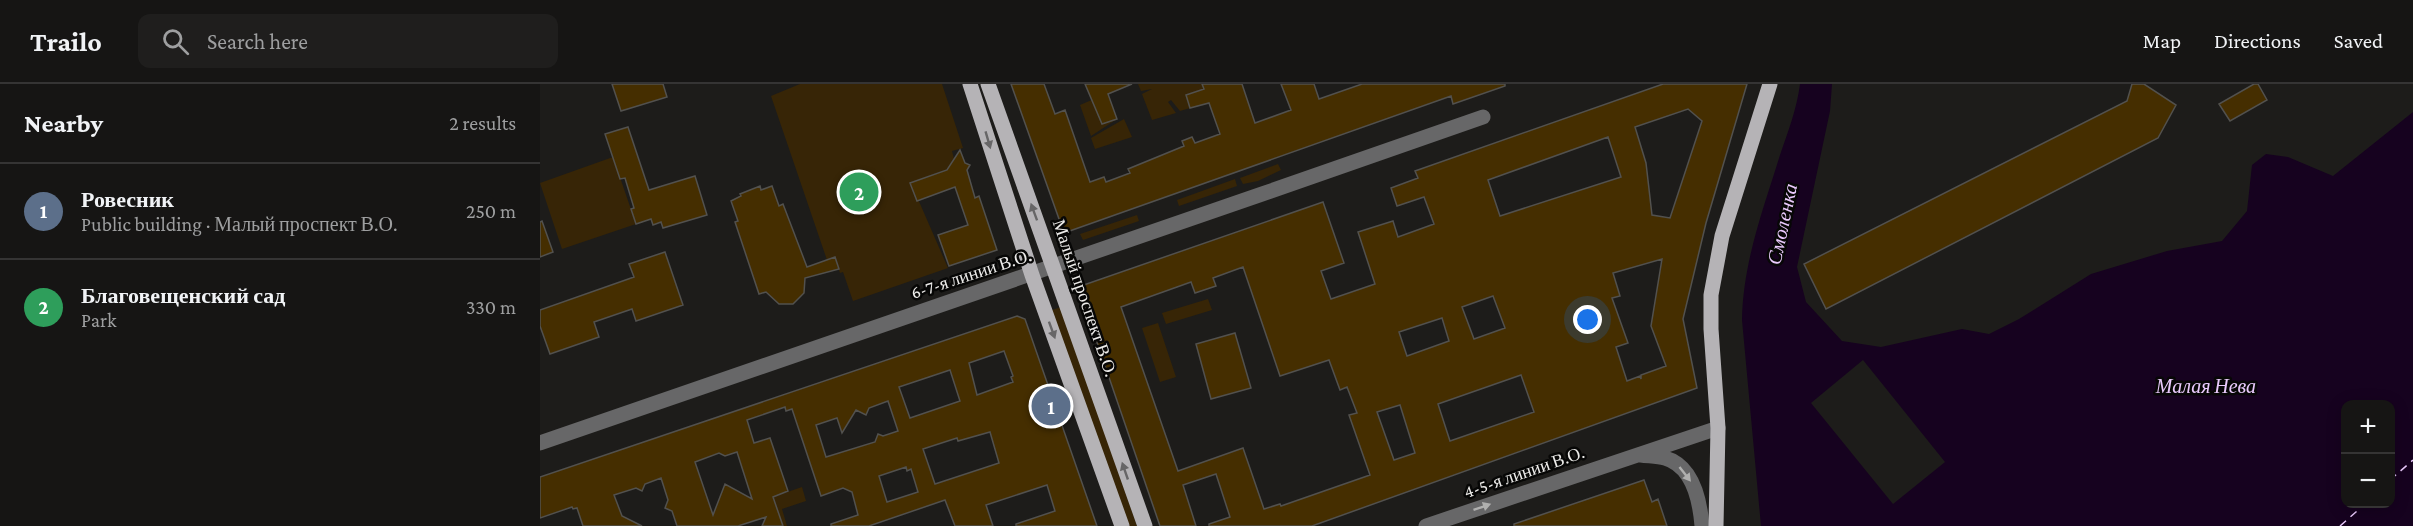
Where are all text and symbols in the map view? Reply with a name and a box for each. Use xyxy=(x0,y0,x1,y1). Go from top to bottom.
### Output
search box xyxy=(138,14,558,68)
icon: search xyxy=(159,25,192,58)
text: Trailo xyxy=(30,26,102,57)
text: Search here xyxy=(207,29,308,54)
text: Map xyxy=(2143,29,2181,53)
text: Directions xyxy=(2214,29,2301,53)
text: Saved xyxy=(2334,29,2383,53)
text: Nearby xyxy=(24,109,103,138)
text: 2 results xyxy=(449,112,516,134)
one-way arrow xyxy=(984,131,993,149)
pin: 2 xyxy=(840,170,878,214)
water label: Смоленка xyxy=(1763,181,1801,267)
text: Ровесник xyxy=(81,187,174,212)
text: 1 xyxy=(40,200,47,222)
text: 250 m xyxy=(466,200,516,222)
one-way arrow xyxy=(1029,203,1039,221)
text: Public building · Малый проспект В.О. xyxy=(81,213,398,235)
street label: Малый проспект В.О. xyxy=(1049,217,1121,379)
street label: 6-7-я линии В.О. xyxy=(908,245,1034,303)
text: Благовещенский сад xyxy=(81,283,285,308)
text: 2 xyxy=(38,296,49,318)
text: 330 m xyxy=(466,296,516,318)
your location xyxy=(1573,305,1602,334)
text: Park xyxy=(81,309,117,331)
one-way arrow xyxy=(1047,321,1057,339)
water label: Малая Нева xyxy=(2155,375,2256,397)
pin: 1 xyxy=(1032,384,1070,428)
map controls xyxy=(2341,400,2395,508)
button: + xyxy=(2341,400,2395,454)
street label: 4-5-я линии В.О. xyxy=(1461,442,1587,502)
button: − xyxy=(2341,454,2395,508)
one-way arrow xyxy=(1120,462,1130,480)
one-way arrow xyxy=(1679,465,1691,481)
one-way arrow xyxy=(1473,502,1491,512)

